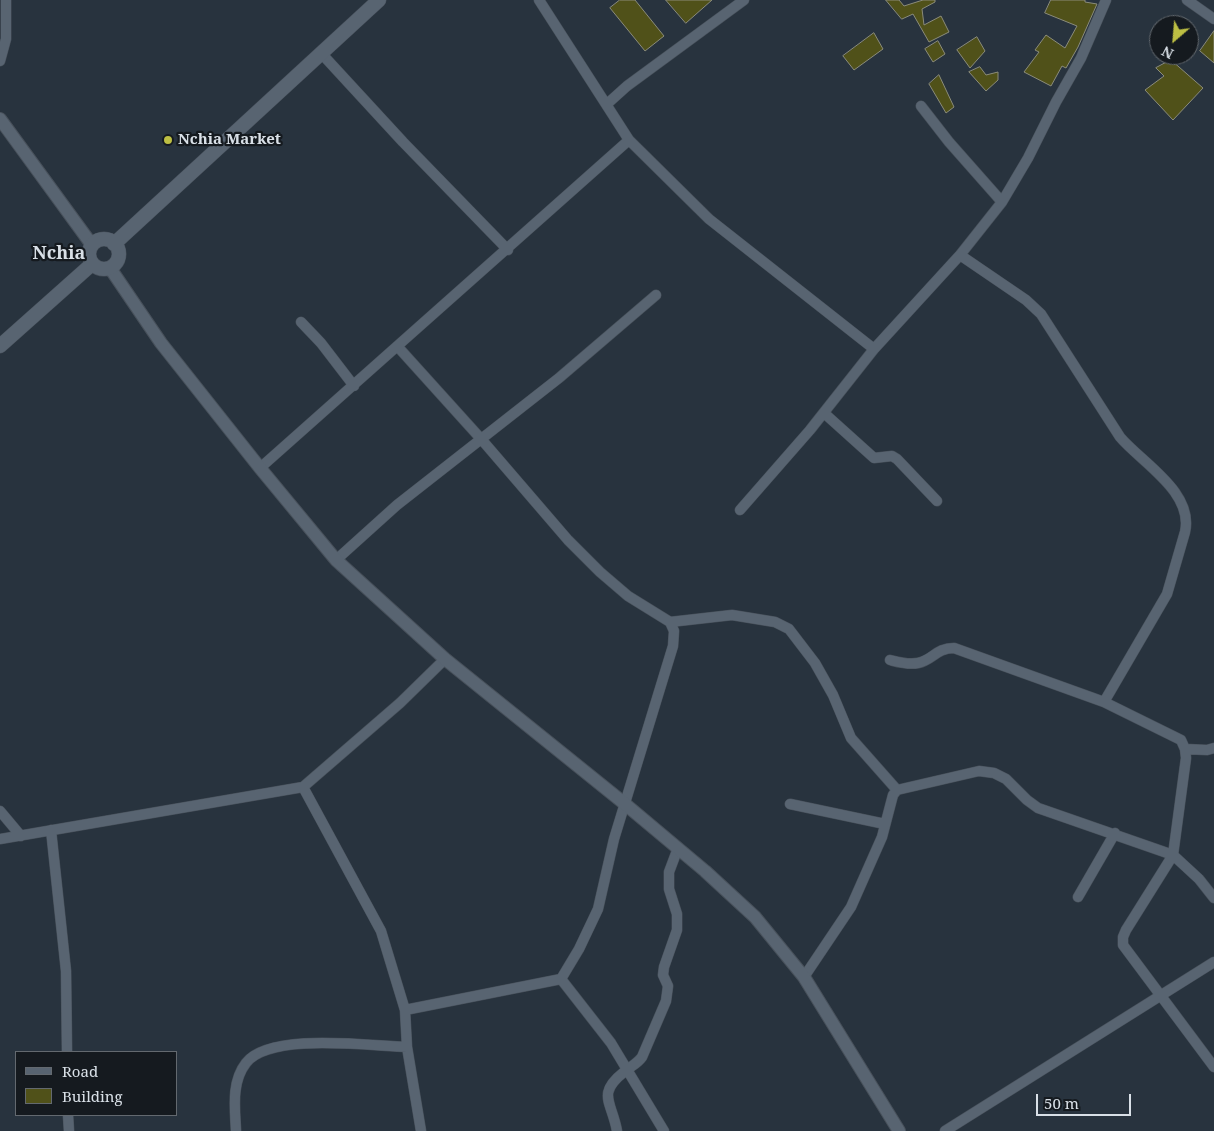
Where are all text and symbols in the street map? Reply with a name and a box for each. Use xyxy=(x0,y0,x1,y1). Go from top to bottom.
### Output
north arrow xyxy=(1149,15,1199,65)
text: N xyxy=(1158,42,1177,64)
place label: Nchia Market xyxy=(178,131,281,149)
marker: Nchia Market xyxy=(162,134,174,146)
district label: Nchia xyxy=(33,243,85,265)
legend xyxy=(15,1051,178,1116)
text: Road xyxy=(62,1061,98,1081)
scale bar xyxy=(1039,1084,1134,1116)
text: Building xyxy=(62,1086,123,1106)
text: 50 m xyxy=(1044,1093,1079,1113)

